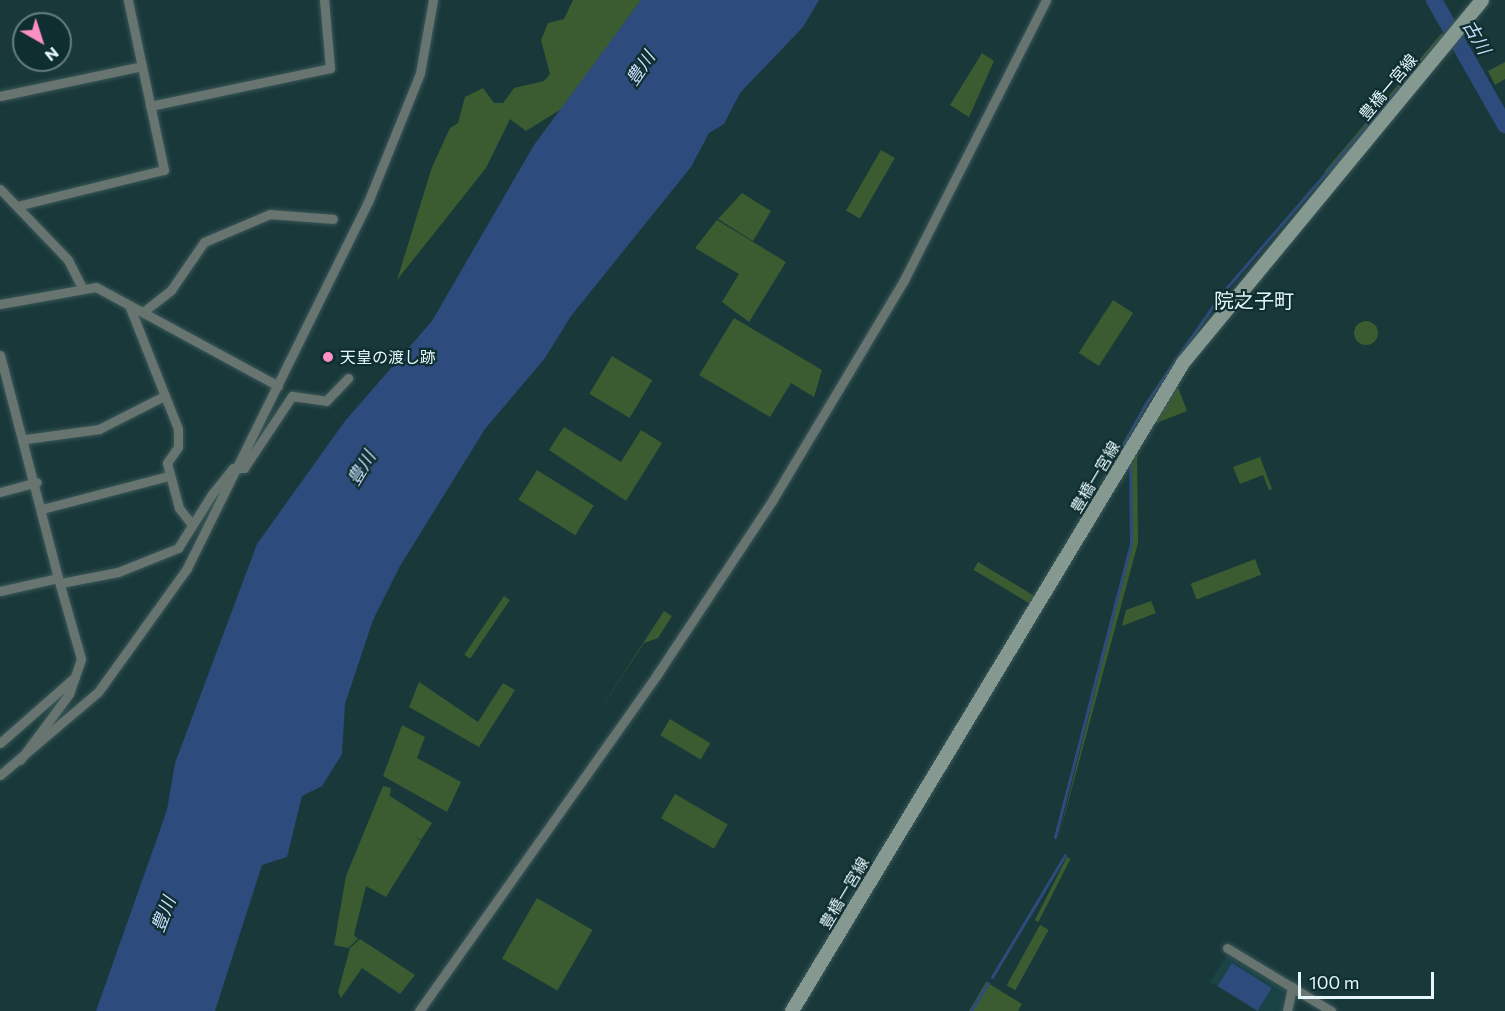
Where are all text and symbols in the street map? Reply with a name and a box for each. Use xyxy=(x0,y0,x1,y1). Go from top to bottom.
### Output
north arrow xyxy=(12,12,72,72)
water label: 古川 xyxy=(1459,16,1495,58)
text: N xyxy=(42,44,63,66)
water label: 豊川 xyxy=(621,47,659,89)
street label: 豊橋一宮線 xyxy=(1355,50,1421,124)
district label: 院之子町 xyxy=(1214,288,1294,312)
place label: 天皇の渡し跡 xyxy=(340,347,436,367)
marker: 天皇の渡し跡 xyxy=(321,350,335,364)
street label: 豊橋一宮線 xyxy=(1066,438,1124,516)
water label: 豊川 xyxy=(342,447,380,489)
street label: 豊橋一宮線 xyxy=(815,854,873,932)
water label: 豊川 xyxy=(146,893,180,935)
scale bar xyxy=(1301,960,1438,998)
text: 100 m xyxy=(1309,971,1359,993)

